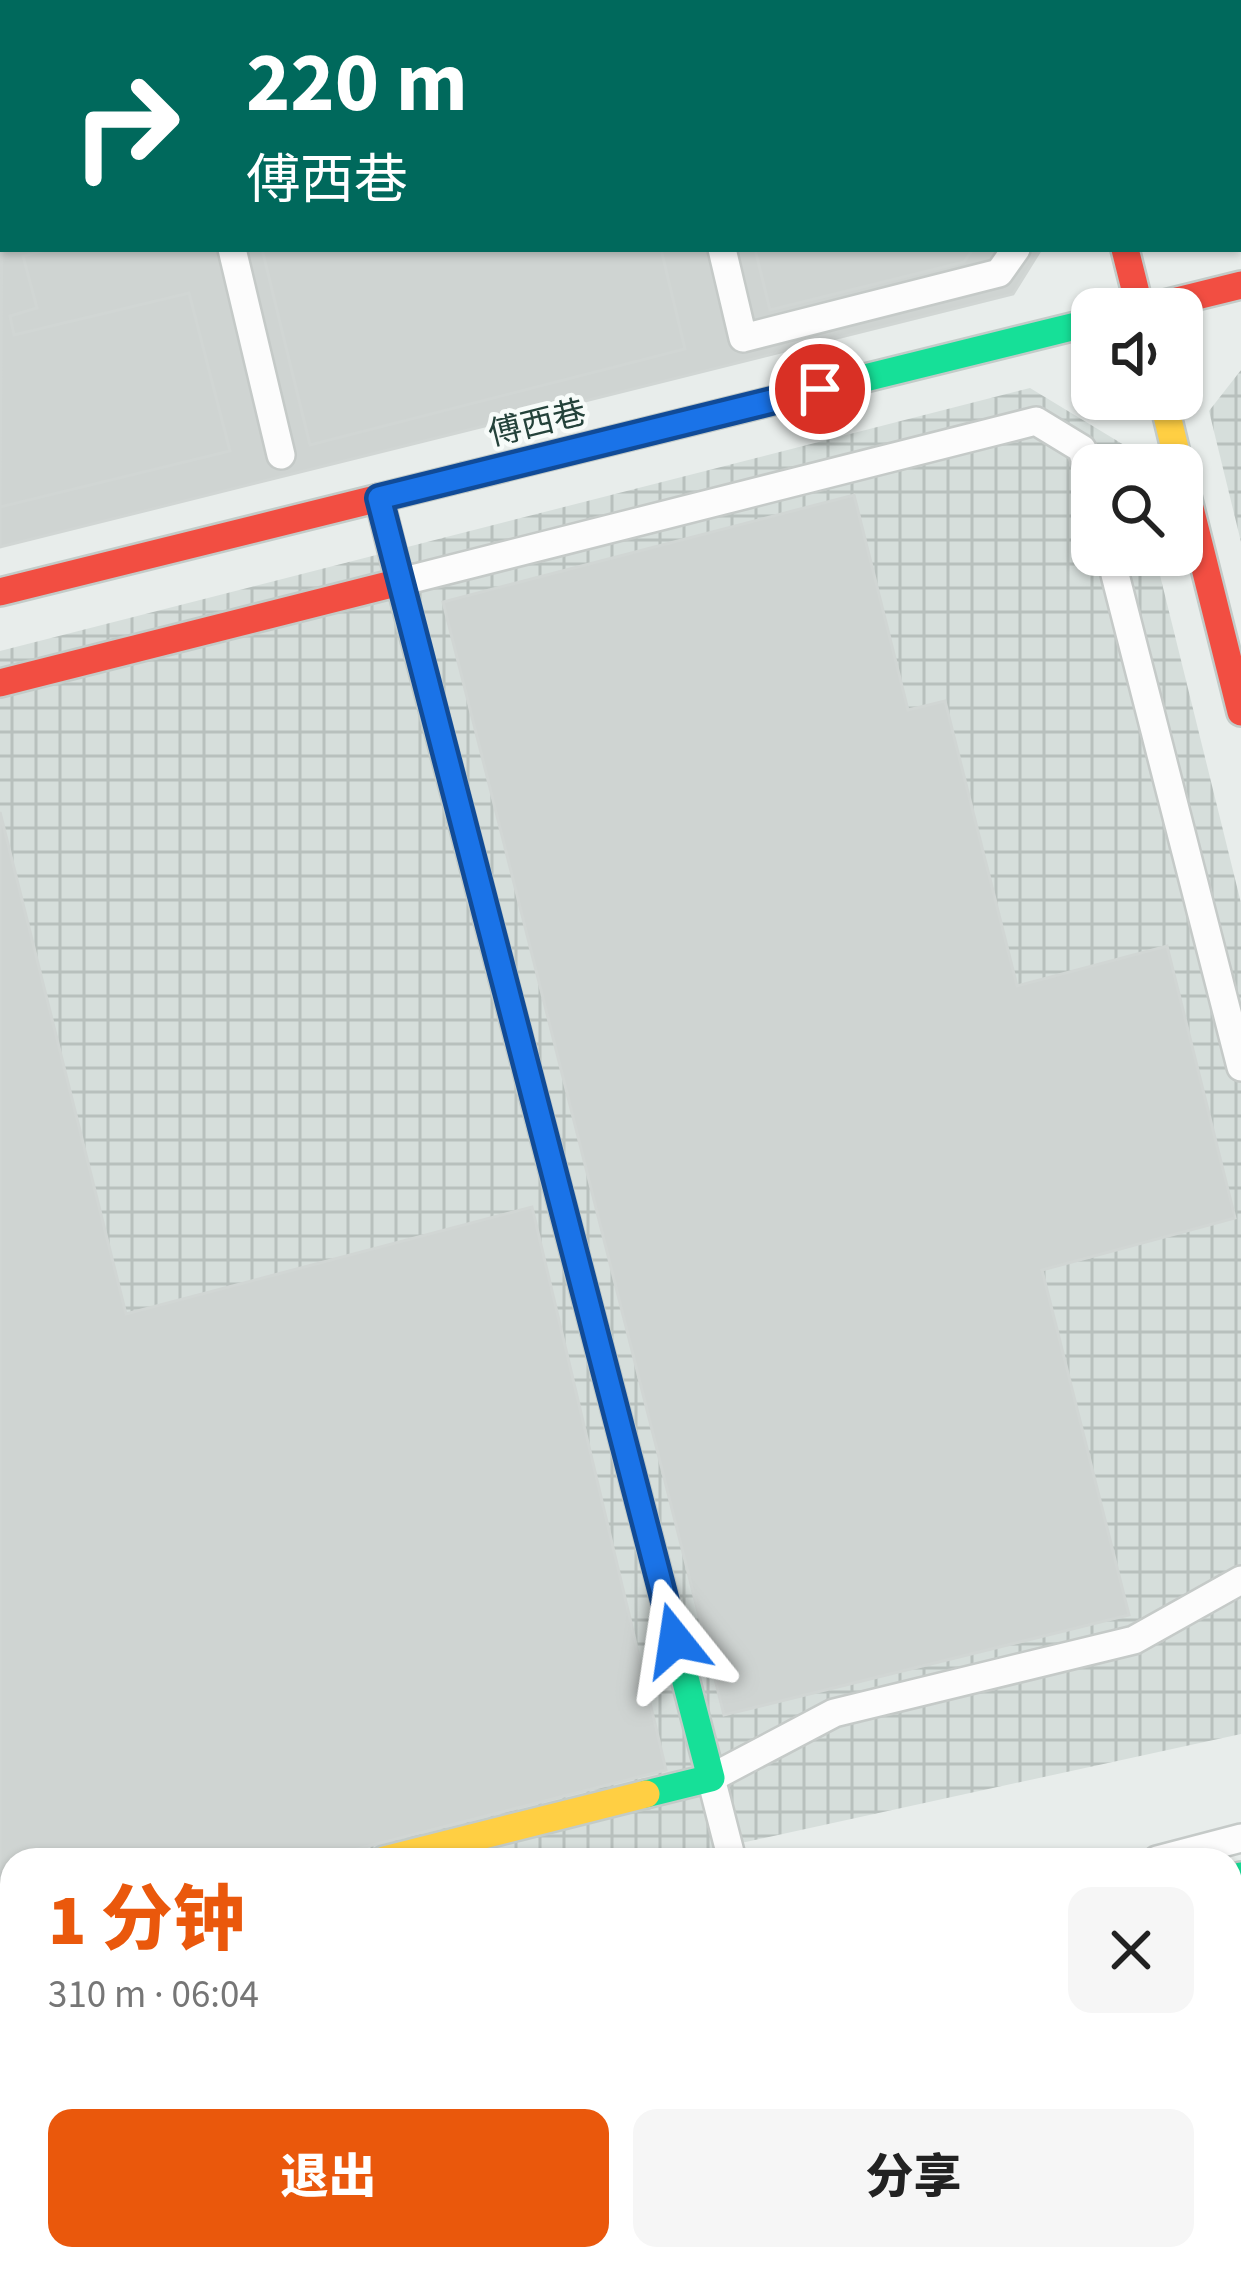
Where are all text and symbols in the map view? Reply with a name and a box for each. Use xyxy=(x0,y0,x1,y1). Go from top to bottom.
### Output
text: 220 m xyxy=(246,24,468,144)
icon: right xyxy=(48,48,204,204)
text: 傅西巷 xyxy=(246,143,408,220)
map controls xyxy=(1071,288,1203,576)
button: sound xyxy=(1071,288,1203,420)
pin xyxy=(769,338,871,440)
icon: arrive xyxy=(787,356,853,422)
street label: 傅西巷 xyxy=(484,389,591,458)
button: search xyxy=(1071,444,1203,576)
position arrow xyxy=(612,1577,738,1703)
text: 1 分钟 xyxy=(48,1870,245,1973)
button: close xyxy=(1068,1887,1194,2013)
text: 310 m · 06:04 xyxy=(48,1967,259,2023)
button: 退出 xyxy=(48,2109,609,2247)
button: 分享 xyxy=(633,2109,1194,2247)

